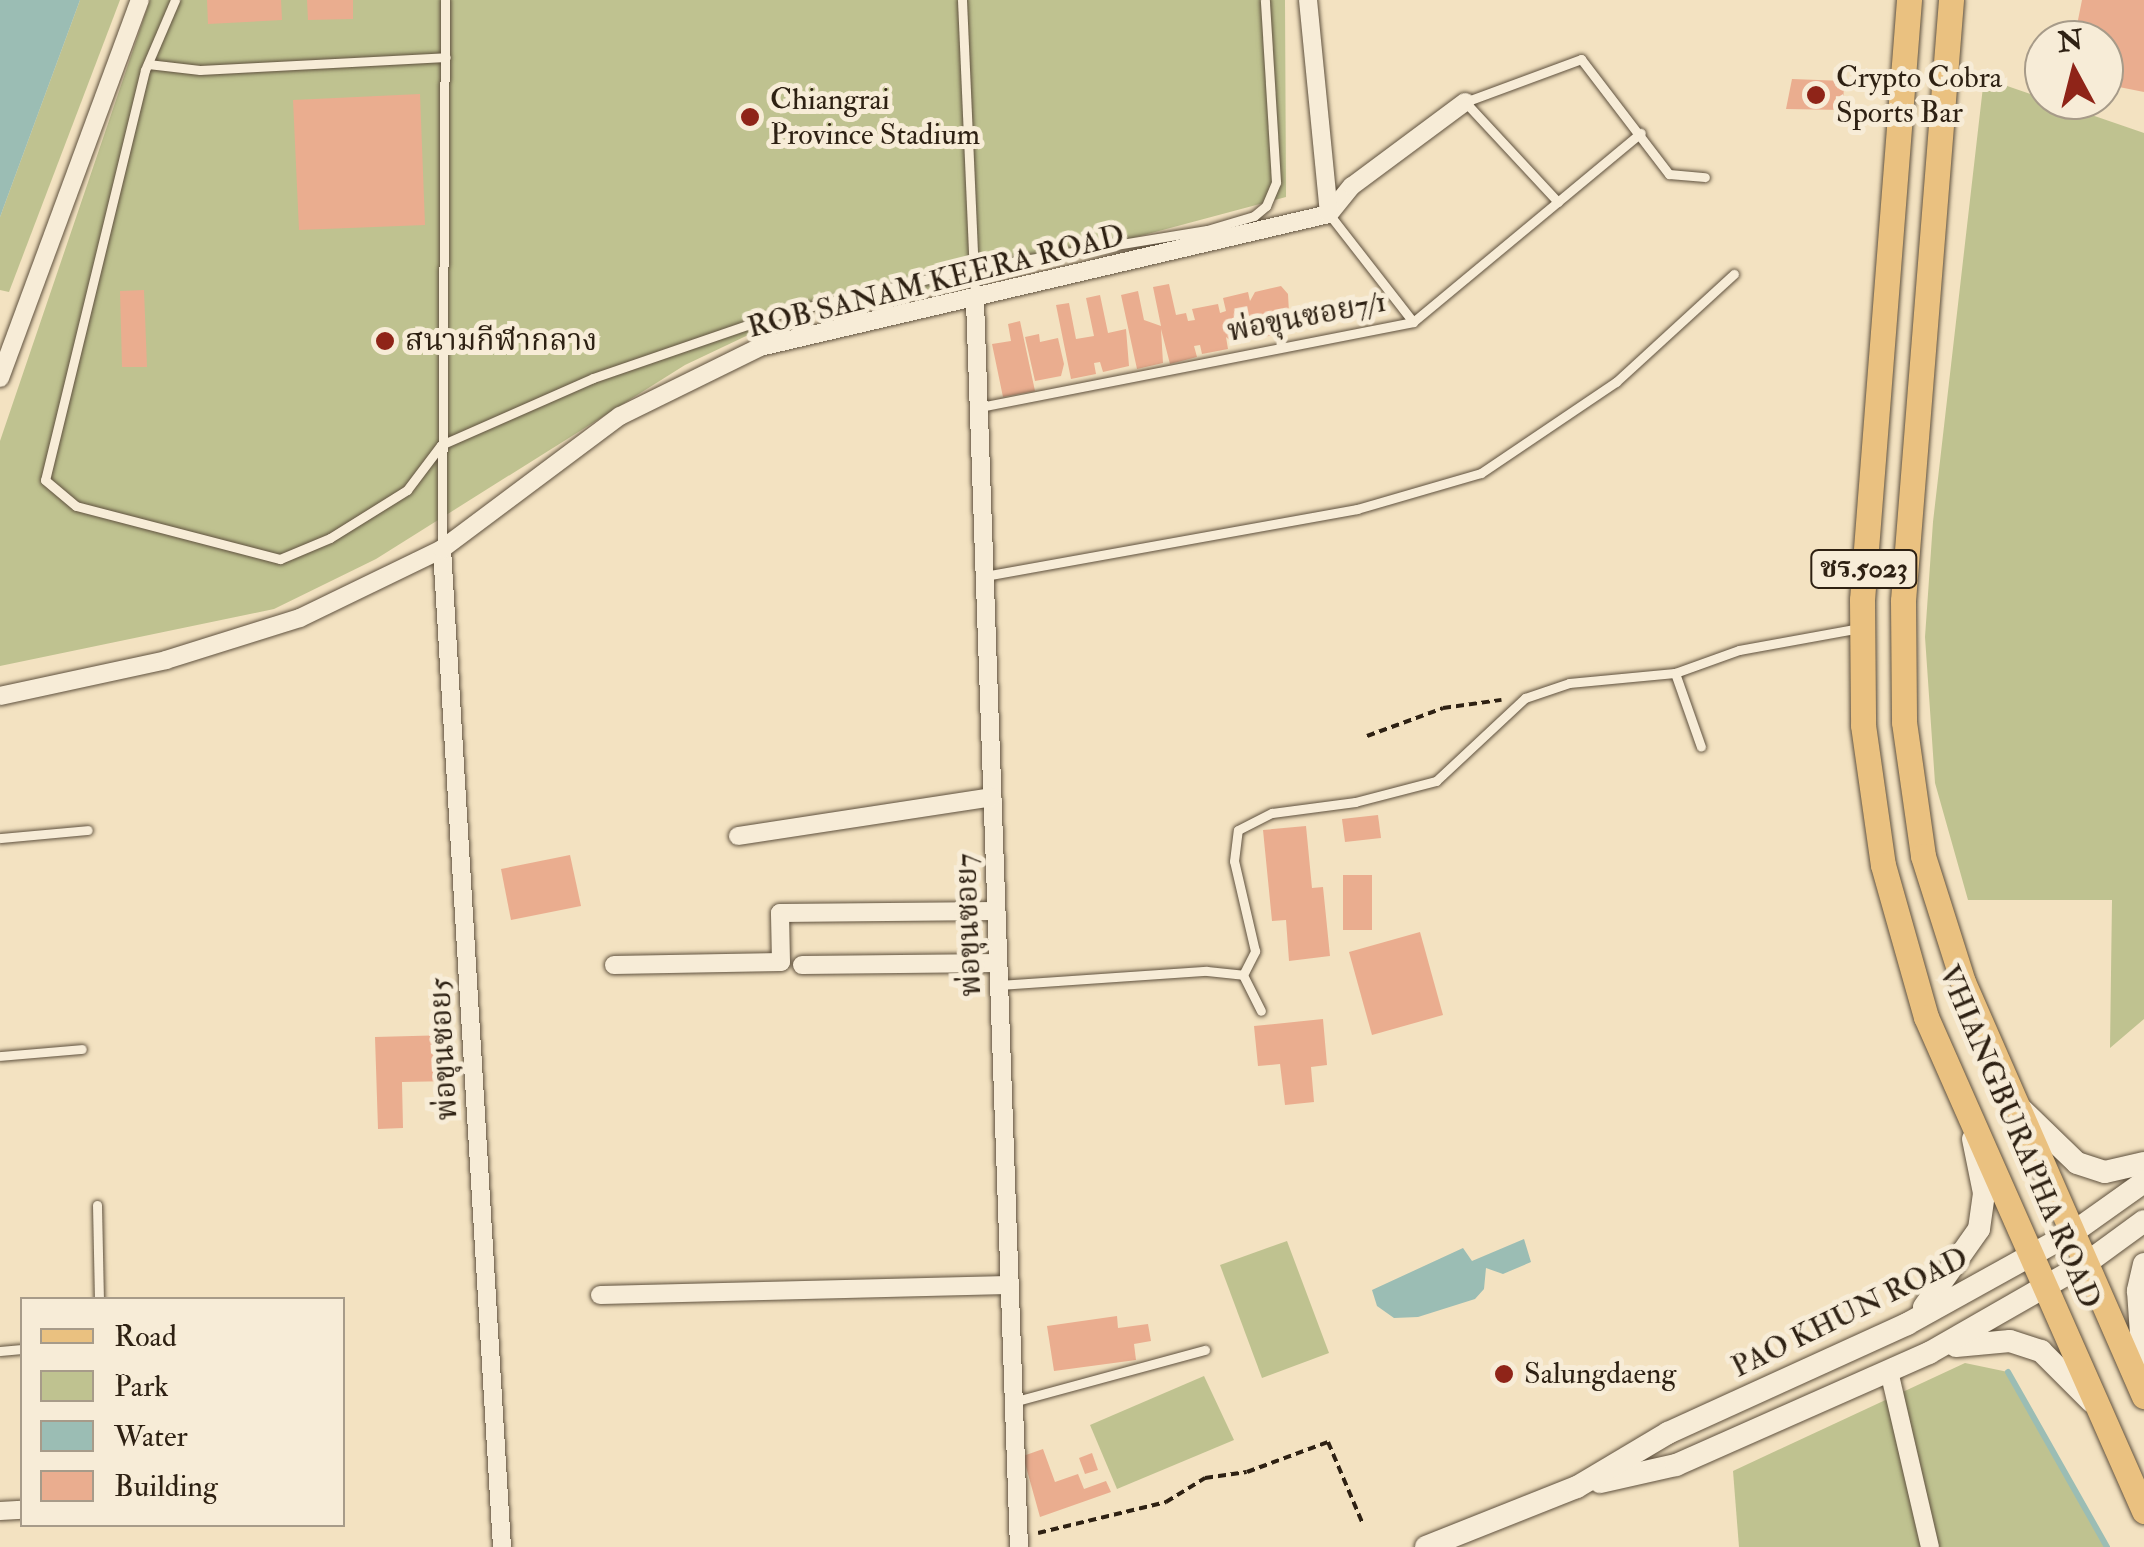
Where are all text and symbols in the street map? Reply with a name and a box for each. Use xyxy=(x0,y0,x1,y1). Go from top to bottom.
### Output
north arrow xyxy=(2024,20,2124,120)
text: N xyxy=(2056,23,2085,61)
place label: Crypto Cobra Sports Bar xyxy=(1836,60,2002,130)
place label: Chiangrai Province Stadium xyxy=(770,82,980,152)
marker: Crypto Cobra Sports Bar xyxy=(1805,84,1827,106)
marker: Chiangrai Province Stadium xyxy=(739,106,761,128)
street label: ROB SANAM KEERA ROAD xyxy=(744,218,1128,346)
street label: พ่อขุนซอย7/1 xyxy=(1224,284,1390,350)
place label: สนามกีฬากลาง xyxy=(405,323,597,359)
marker: สนามกีฬากลาง xyxy=(374,330,396,352)
road number: ชร.5023 xyxy=(1809,546,1919,592)
street label: พ่อขุนซอย7 xyxy=(949,853,989,997)
street label: VHIANGBURAPHA ROAD xyxy=(1930,960,2108,1314)
street label: พ่อขุนซอย5 xyxy=(422,977,466,1121)
street label: PAO KHUN ROAD xyxy=(1726,1240,1974,1386)
legend xyxy=(20,1297,345,1527)
text: Road xyxy=(114,1318,177,1355)
place label: Salungdaeng xyxy=(1524,1356,1676,1392)
marker: Salungdaeng xyxy=(1493,1363,1515,1385)
text: Park xyxy=(114,1368,169,1405)
text: Water xyxy=(114,1418,188,1455)
text: Building xyxy=(114,1468,218,1505)

